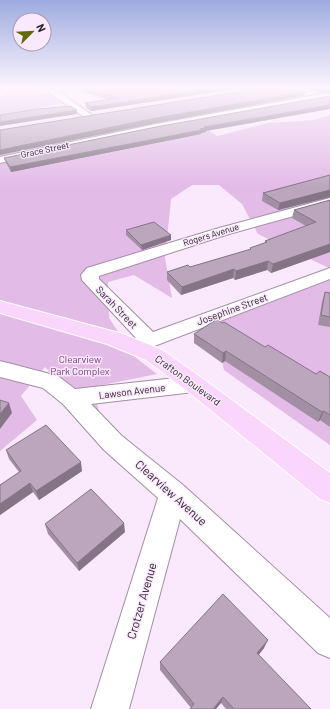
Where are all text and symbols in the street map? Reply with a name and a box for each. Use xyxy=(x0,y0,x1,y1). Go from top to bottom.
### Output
north arrow xyxy=(12,12,52,52)
text: N xyxy=(34,22,49,34)
street label: Grace Street xyxy=(20,139,70,160)
street label: Rogers Avenue xyxy=(182,221,240,248)
street label: Sarah Street xyxy=(94,283,140,331)
street label: Josephine Street xyxy=(195,290,270,327)
street label: Crafton Boulevard xyxy=(153,352,223,408)
park label: Clearview Park Complex xyxy=(50,353,110,377)
street label: Lawson Avenue xyxy=(98,381,166,401)
street label: Clearview Avenue xyxy=(133,456,210,528)
street label: Crotzer Avenue xyxy=(123,561,159,641)

